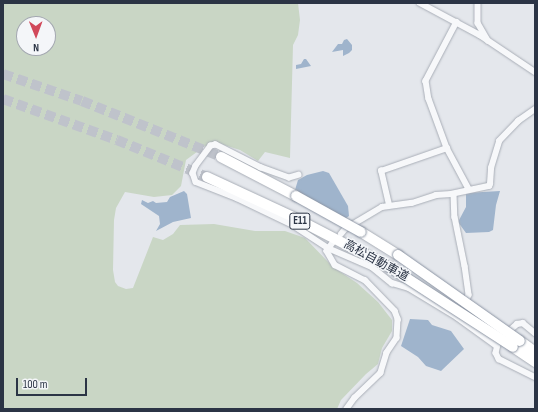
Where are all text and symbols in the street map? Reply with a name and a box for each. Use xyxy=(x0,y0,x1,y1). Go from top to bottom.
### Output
north arrow xyxy=(16,16,56,56)
text: N xyxy=(33,41,39,54)
road number: E11 xyxy=(289,212,311,230)
street label: 高松自動車道 xyxy=(341,237,411,285)
scale bar xyxy=(18,370,89,396)
text: 100 m xyxy=(23,377,48,392)

